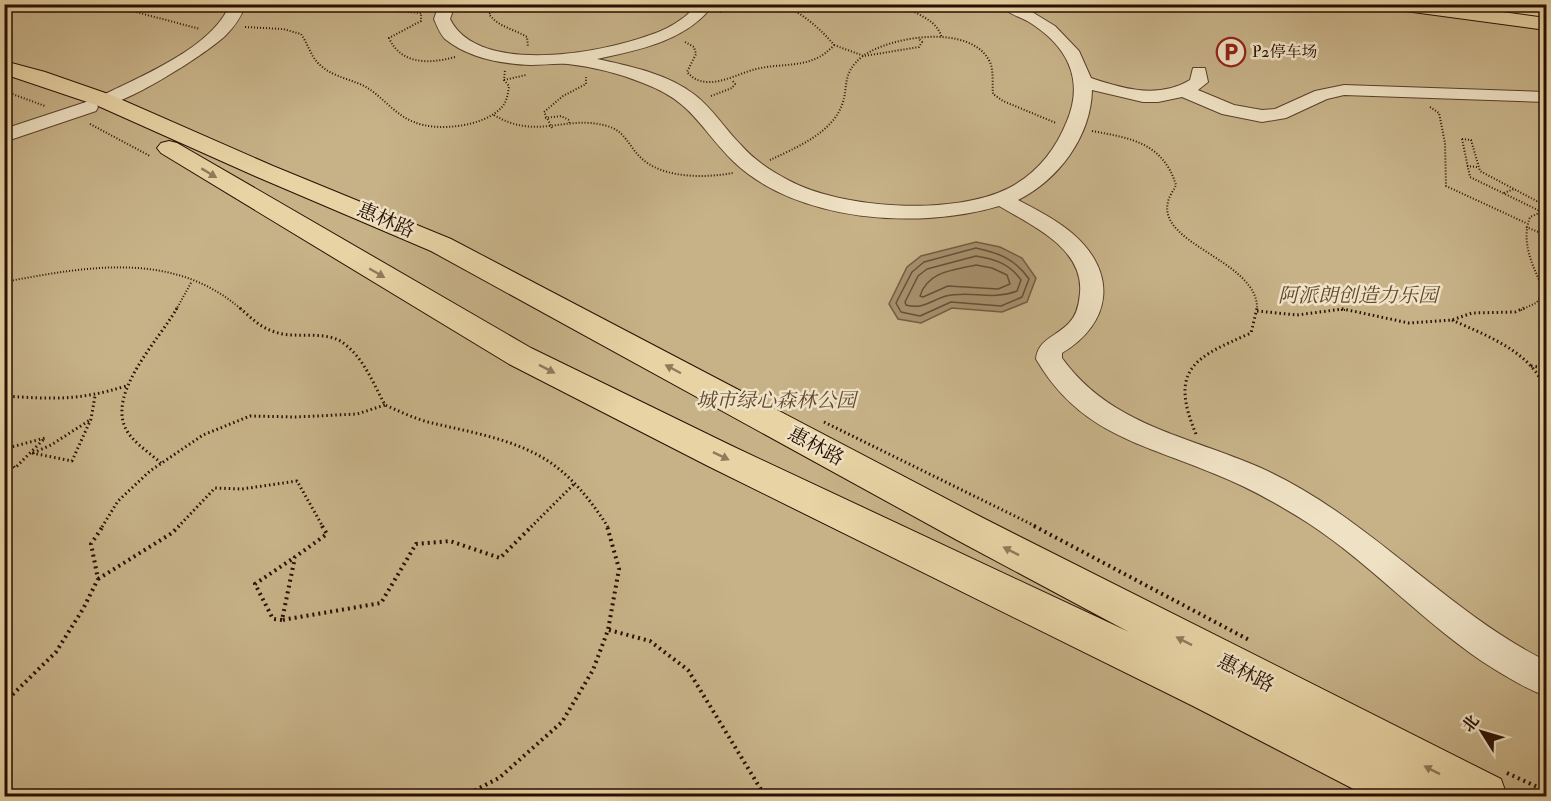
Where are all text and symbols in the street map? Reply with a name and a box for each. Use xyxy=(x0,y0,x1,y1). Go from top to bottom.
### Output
parking icon: P2停车场 xyxy=(1215,36,1247,68)
place label: P2停车场 xyxy=(1252,42,1317,62)
one-way arrow xyxy=(201,168,218,178)
street label: 惠林路 xyxy=(354,197,418,243)
one-way arrow xyxy=(369,267,385,278)
park label: 阿派朗创造力乐园 xyxy=(1278,283,1441,308)
one-way arrow xyxy=(538,364,555,374)
one-way arrow xyxy=(664,364,681,374)
park label: 城市绿心森林公园 xyxy=(696,388,859,413)
street label: 惠林路 xyxy=(784,421,848,471)
one-way arrow xyxy=(712,452,729,461)
one-way arrow xyxy=(1002,546,1019,556)
one-way arrow xyxy=(1175,636,1192,646)
street label: 惠林路 xyxy=(1214,648,1278,698)
north arrow xyxy=(1452,702,1512,762)
text: 北 xyxy=(1458,711,1484,736)
one-way arrow xyxy=(1423,765,1440,775)

